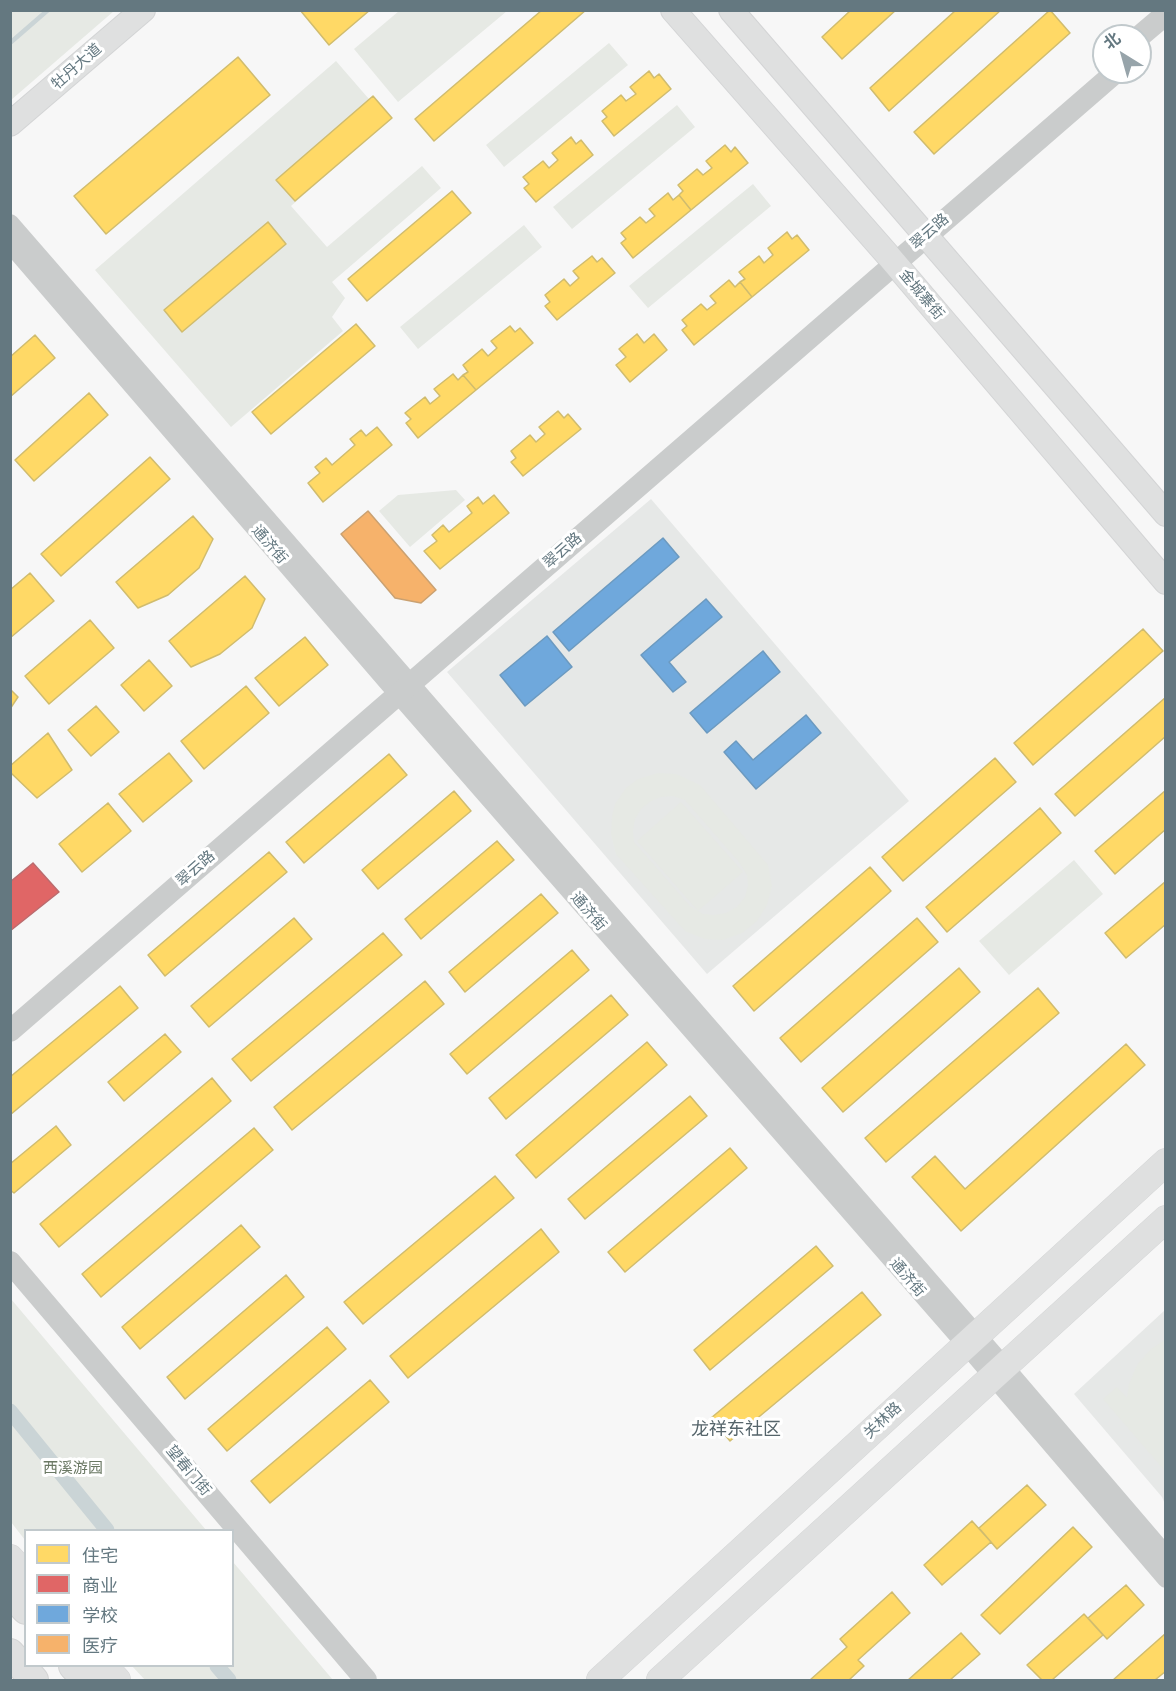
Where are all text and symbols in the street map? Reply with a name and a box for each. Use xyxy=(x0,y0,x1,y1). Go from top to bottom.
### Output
north arrow xyxy=(1092,24,1152,84)
text: 北 xyxy=(1099,28,1125,54)
street label: 牡丹大道 xyxy=(48,41,106,93)
street label: 翠云路 xyxy=(907,210,953,254)
street label: 金城寨街 xyxy=(895,266,947,324)
street label: 通济街 xyxy=(247,522,291,568)
street label: 翠云路 xyxy=(540,529,586,573)
street label: 翠云路 xyxy=(173,847,219,891)
street label: 通济街 xyxy=(566,889,610,935)
street label: 通济街 xyxy=(885,1255,929,1301)
street label: 关林路 xyxy=(860,1399,906,1443)
district label: 龙祥东社区 xyxy=(691,1419,781,1441)
street label: 望春门街 xyxy=(162,1442,214,1500)
park label: 西溪游园 xyxy=(43,1460,103,1478)
legend xyxy=(24,1529,234,1667)
text: 住宅 xyxy=(82,1544,118,1568)
text: 商业 xyxy=(82,1574,118,1598)
text: 学校 xyxy=(82,1604,118,1628)
text: 医疗 xyxy=(82,1634,118,1658)

